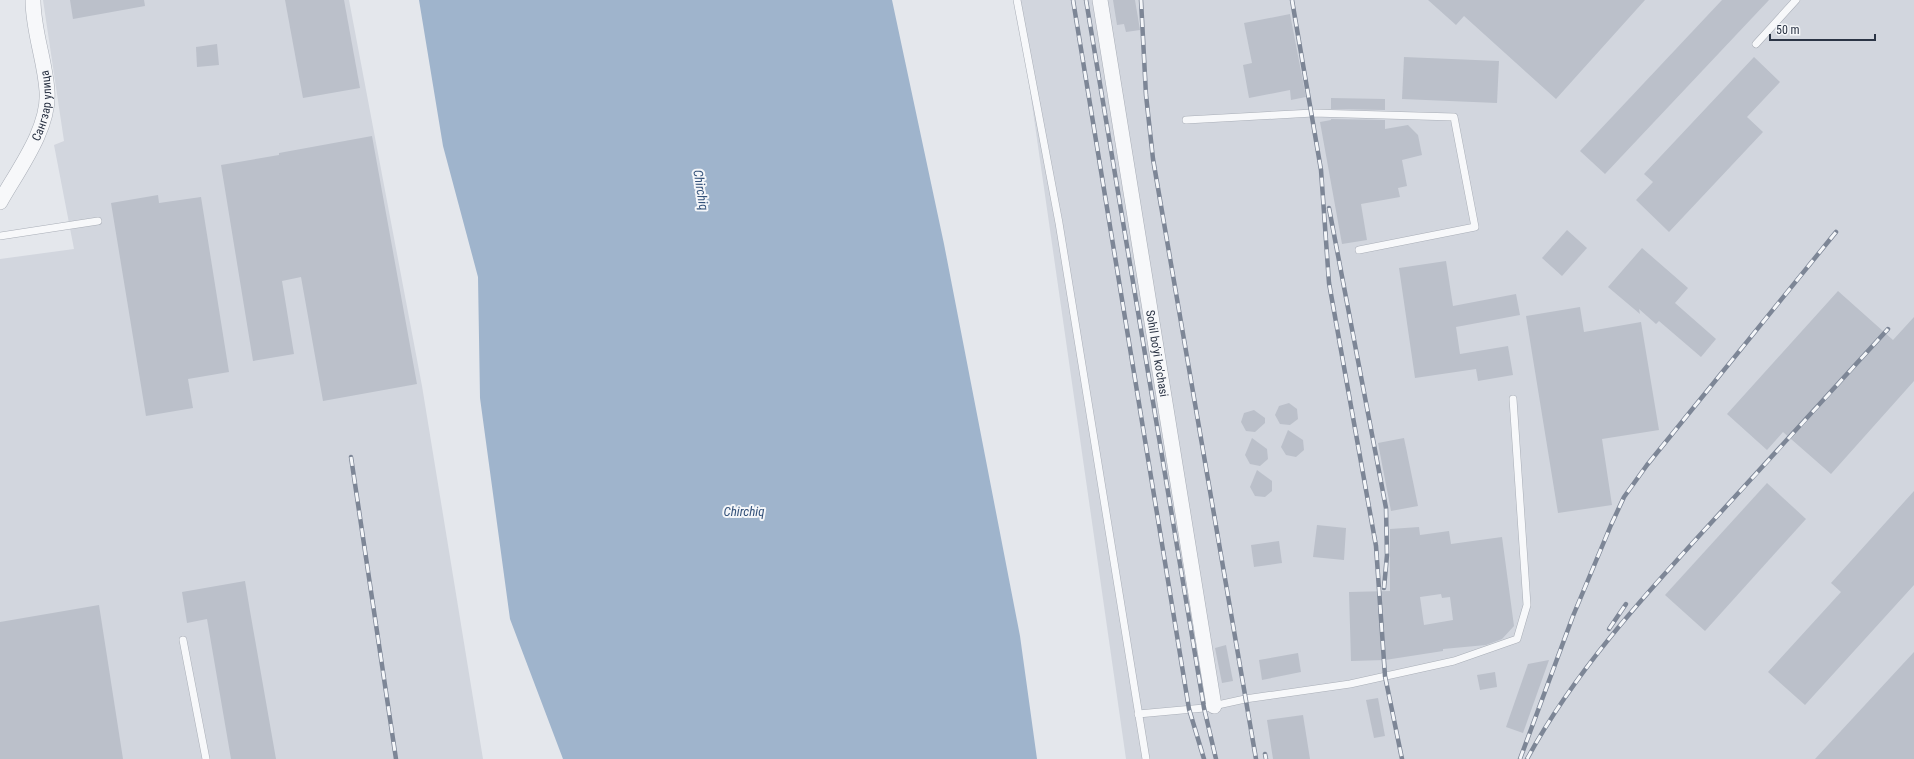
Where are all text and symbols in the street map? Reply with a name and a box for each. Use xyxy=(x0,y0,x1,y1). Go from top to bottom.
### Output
scale bar xyxy=(1770,16,1875,42)
text: 50 m xyxy=(1776,23,1800,37)
street label: Сангзар улица xyxy=(29,69,54,143)
water label: Chirchiq xyxy=(690,169,712,211)
street label: Sohil bo'yi ko'chasi xyxy=(1143,309,1171,398)
water label: Chirchiq xyxy=(724,504,764,519)

